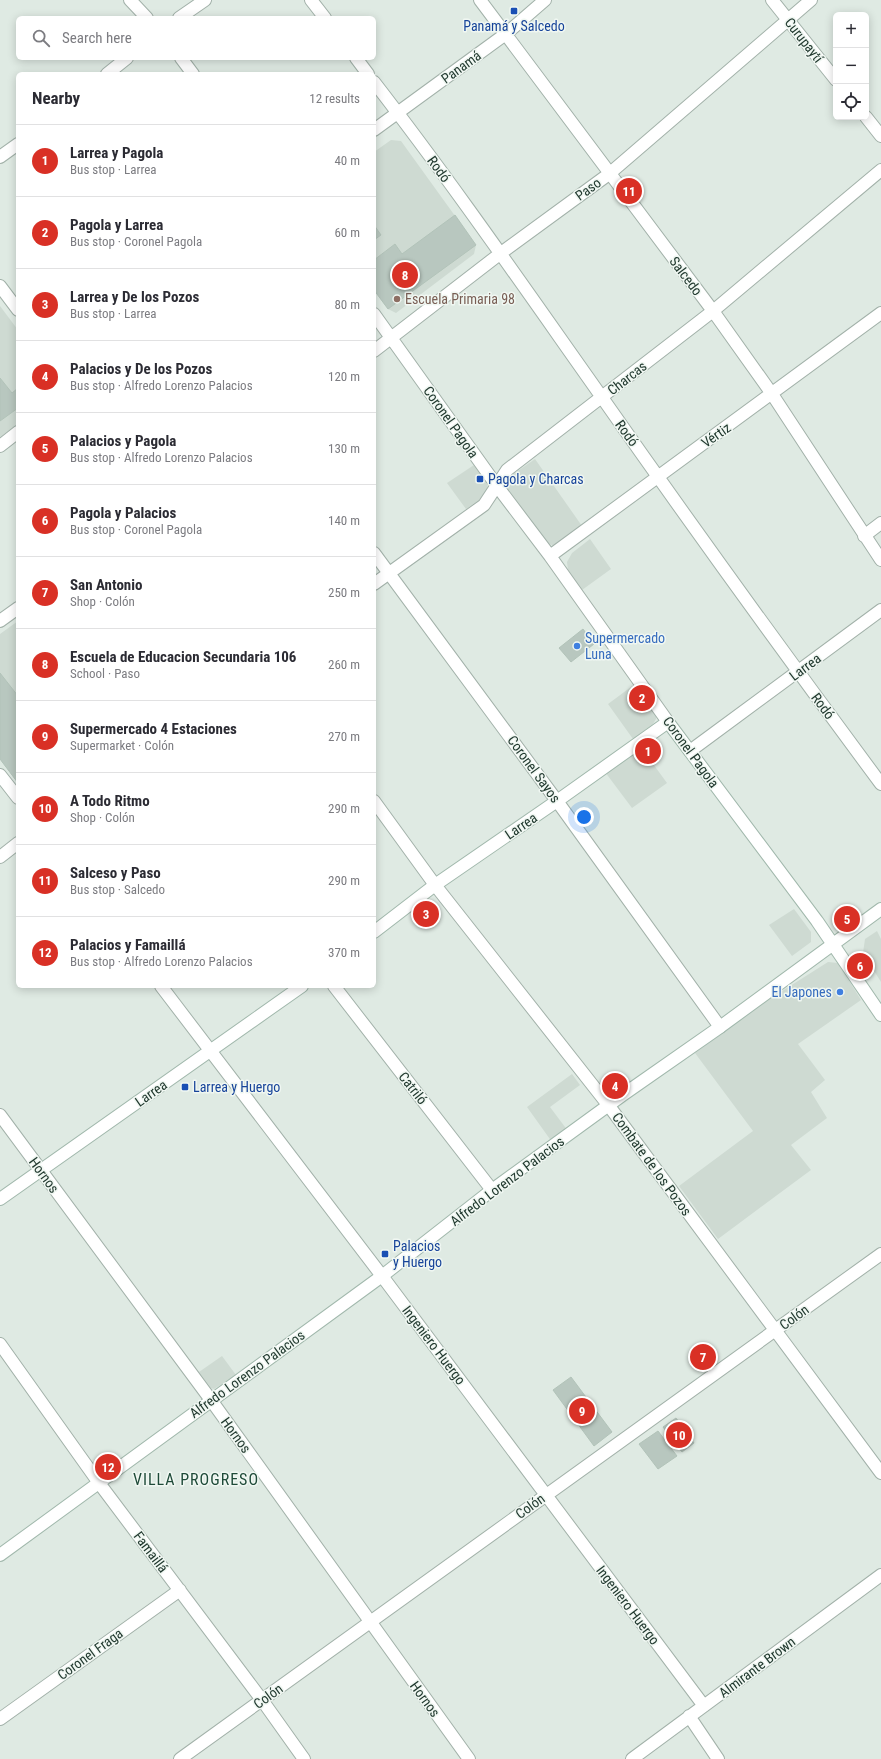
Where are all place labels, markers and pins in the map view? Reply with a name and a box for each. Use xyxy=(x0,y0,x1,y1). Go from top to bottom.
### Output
marker: Panamá y Salcedo xyxy=(509,6,519,16)
place label: Panamá y Salcedo xyxy=(463,18,565,34)
pin: 11 xyxy=(616,176,642,206)
pin: 8 xyxy=(392,260,418,290)
place label: Escuela Primaria 98 xyxy=(405,291,515,307)
marker: Escuela Primaria 98 xyxy=(392,294,402,304)
place label: Pagola y Charcas xyxy=(488,471,584,487)
marker: Pagola y Charcas xyxy=(475,474,485,484)
place label: Supermercado Luna xyxy=(585,630,665,662)
marker: Supermercado Luna xyxy=(572,641,582,651)
pin: 2 xyxy=(629,683,655,713)
pin: 1 xyxy=(635,736,661,766)
pin: 3 xyxy=(413,899,439,929)
pin: 5 xyxy=(834,904,860,934)
pin: 6 xyxy=(847,951,873,981)
place label: El Japones xyxy=(771,984,832,1000)
marker: El Japones xyxy=(835,987,845,997)
pin: 4 xyxy=(602,1071,628,1101)
place label: Larrea y Huergo xyxy=(193,1079,280,1095)
marker: Larrea y Huergo xyxy=(180,1082,190,1092)
place label: Palacios y Huergo xyxy=(393,1238,442,1270)
marker: Palacios y Huergo xyxy=(380,1249,390,1259)
pin: 7 xyxy=(690,1342,716,1372)
pin: 9 xyxy=(569,1396,595,1426)
pin: 10 xyxy=(666,1420,692,1450)
pin: 12 xyxy=(95,1452,121,1482)

